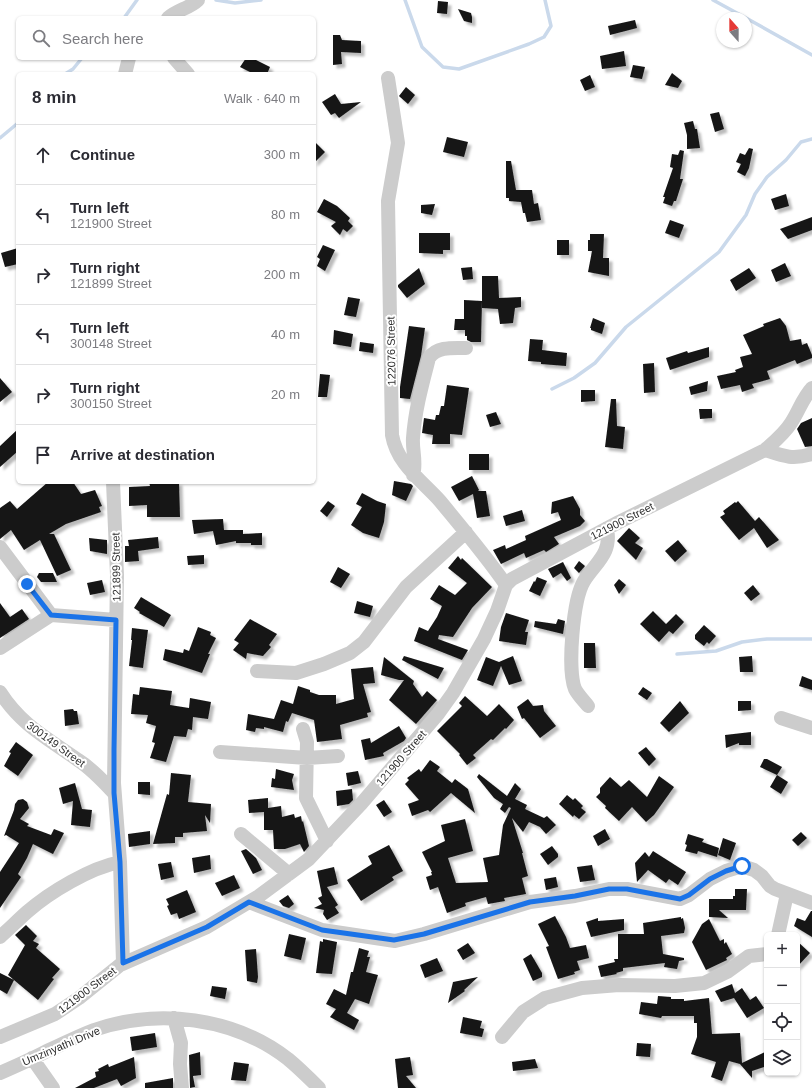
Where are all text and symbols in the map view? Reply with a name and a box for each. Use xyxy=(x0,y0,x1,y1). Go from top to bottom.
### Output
north arrow xyxy=(716,12,752,48)
search box xyxy=(16,16,316,60)
icon: search xyxy=(30,27,52,49)
text: Search here xyxy=(62,30,144,47)
text: 8 min xyxy=(32,88,76,107)
text: Walk · 640 m xyxy=(224,91,300,106)
icon: ahead xyxy=(32,144,54,166)
text: Continue xyxy=(70,146,135,163)
text: 300 m xyxy=(264,147,300,162)
text: Turn left xyxy=(70,199,129,216)
icon: left xyxy=(32,204,54,226)
text: 80 m xyxy=(271,207,300,222)
text: 121900 Street xyxy=(70,216,152,231)
text: Turn right xyxy=(70,259,140,276)
icon: right xyxy=(32,264,54,286)
text: 200 m xyxy=(264,267,300,282)
text: 121899 Street xyxy=(70,276,152,291)
street label: 122076 Street xyxy=(384,316,398,386)
text: Turn left xyxy=(70,319,129,336)
icon: left xyxy=(32,324,54,346)
text: 40 m xyxy=(271,327,300,342)
text: 300148 Street xyxy=(70,336,152,351)
text: Turn right xyxy=(70,379,140,396)
icon: right xyxy=(32,384,54,406)
text: 20 m xyxy=(271,387,300,402)
text: 300150 Street xyxy=(70,396,152,411)
icon: arrive xyxy=(32,444,54,466)
text: Arrive at destination xyxy=(70,446,215,463)
street label: 121900 Street xyxy=(588,500,656,542)
street label: 121899 Street xyxy=(109,532,123,602)
route end xyxy=(18,575,36,593)
street label: 300149 Street xyxy=(25,719,87,769)
street label: 121900 Street xyxy=(374,728,428,788)
route start xyxy=(733,857,751,875)
map controls xyxy=(764,932,800,1076)
button: + xyxy=(764,932,800,968)
street label: 121900 Street xyxy=(56,964,118,1016)
button: − xyxy=(764,968,800,1004)
button: locate xyxy=(764,1004,800,1040)
street label: Umzinyathi Drive xyxy=(20,1024,102,1068)
button: layers xyxy=(764,1040,800,1076)

